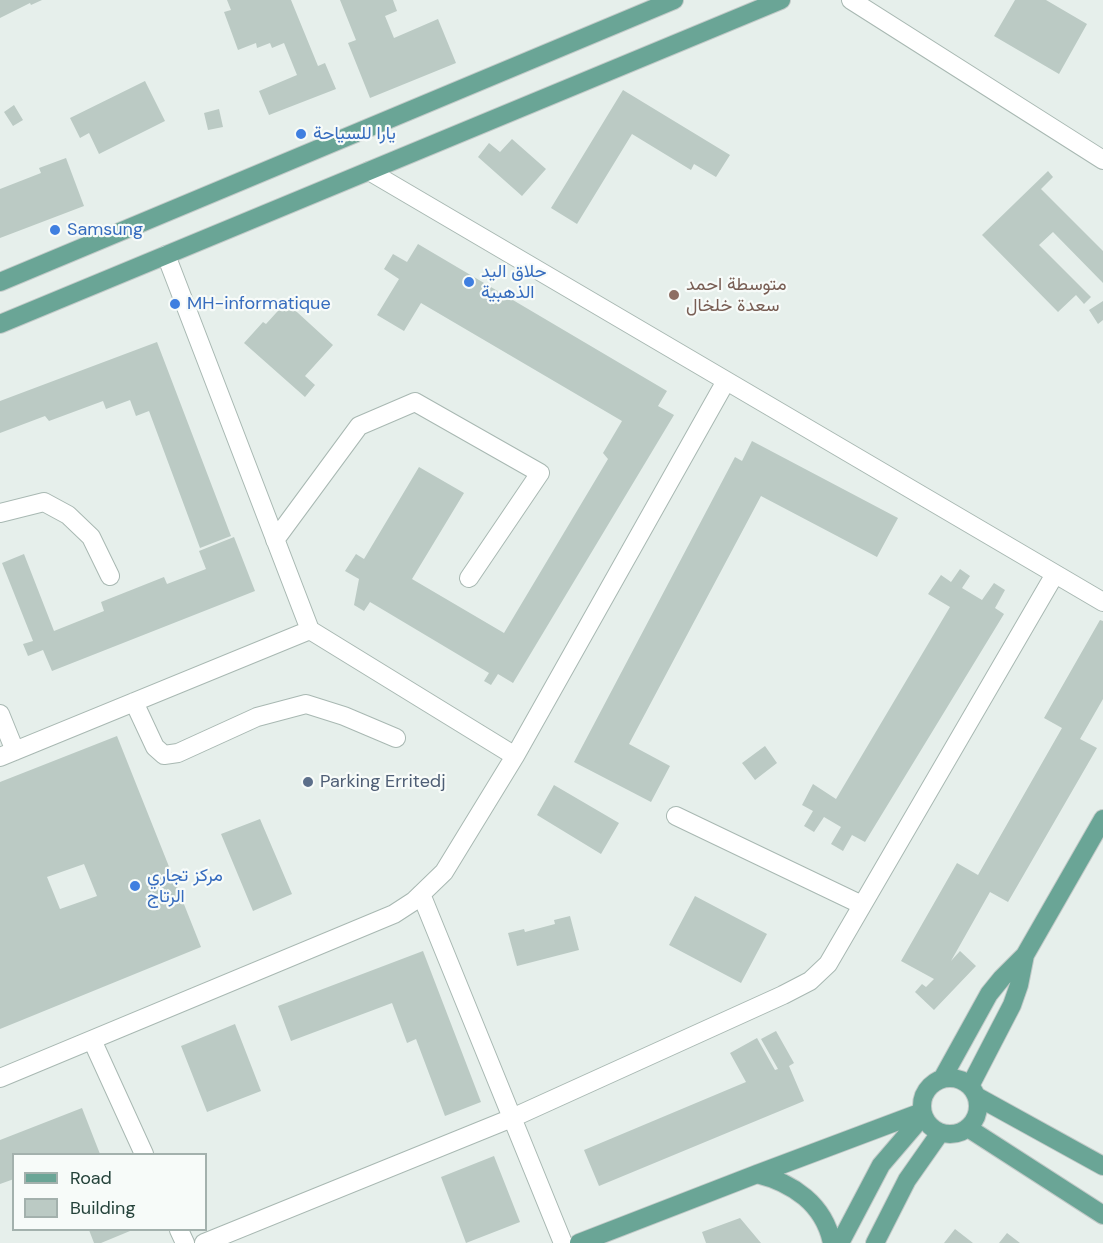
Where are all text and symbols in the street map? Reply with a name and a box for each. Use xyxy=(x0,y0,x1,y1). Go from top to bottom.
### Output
place label: يارا للسياحة xyxy=(313,123,396,145)
marker: يارا للسياحة xyxy=(294,127,308,141)
place label: Samsung xyxy=(67,219,143,241)
marker: Samsung xyxy=(48,223,62,237)
place label: حلاق اليد الذهبية xyxy=(481,261,547,304)
place label: متوسطة احمد سعدة خلخال xyxy=(686,274,787,316)
marker: حلاق اليد الذهبية xyxy=(462,275,476,289)
marker: متوسطة احمد سعدة خلخال xyxy=(667,288,681,302)
place label: MH-informatique xyxy=(187,293,331,315)
marker: MH-informatique xyxy=(168,297,182,311)
place label: Parking Erritedj xyxy=(320,771,446,793)
marker: Parking Erritedj xyxy=(301,775,315,789)
place label: مركز تجاري الرتاج xyxy=(147,865,223,908)
marker: مركز تجاري الرتاج xyxy=(128,879,142,893)
legend xyxy=(12,1153,207,1231)
text: Road xyxy=(70,1166,112,1190)
text: Building xyxy=(70,1196,135,1220)

